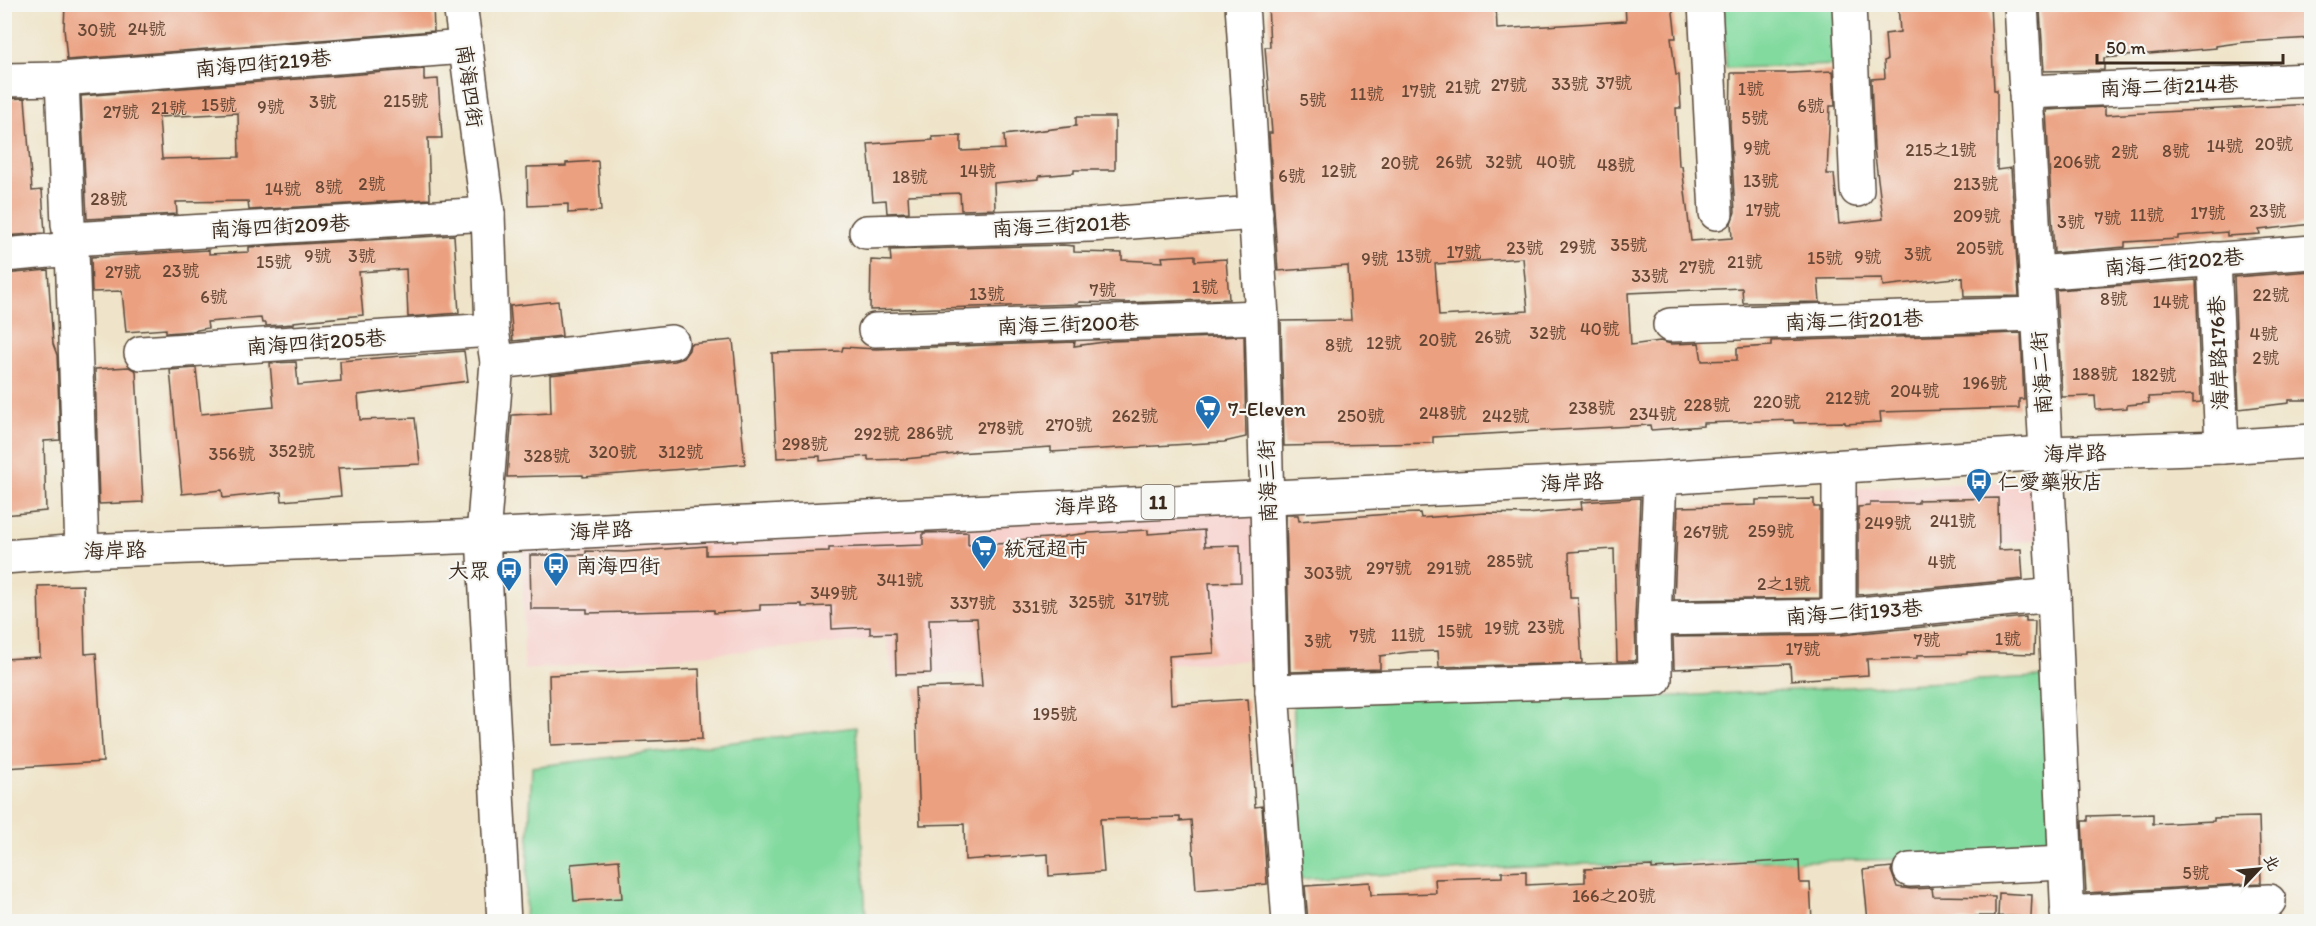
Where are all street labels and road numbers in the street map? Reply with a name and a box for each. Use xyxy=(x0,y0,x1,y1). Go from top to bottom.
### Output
street label: 南海四街 xyxy=(452,43,488,129)
street label: 南海四街219巷 xyxy=(194,45,332,81)
street label: 南海二街214巷 xyxy=(2099,71,2239,101)
street label: 南海三街201巷 xyxy=(991,209,1131,241)
street label: 南海四街209巷 xyxy=(209,210,351,242)
street label: 南海二街202巷 xyxy=(2103,243,2245,281)
street label: 海岸路176巷 xyxy=(2203,295,2233,411)
street label: 南海二街201巷 xyxy=(1784,305,1924,335)
street label: 南海三街200巷 xyxy=(997,309,1139,339)
street label: 南海四街205巷 xyxy=(245,325,387,359)
street label: 南海二街 xyxy=(2026,330,2056,416)
street label: 南海三街 xyxy=(1253,439,1281,523)
street label: 海岸路 xyxy=(2043,439,2107,467)
street label: 海岸路 xyxy=(1540,468,1604,496)
road number: 11 xyxy=(1142,485,1174,519)
street label: 海岸路 xyxy=(1054,491,1118,519)
street label: 海岸路 xyxy=(569,516,633,544)
street label: 海岸路 xyxy=(83,536,147,564)
street label: 南海二街193巷 xyxy=(1785,595,1923,629)

